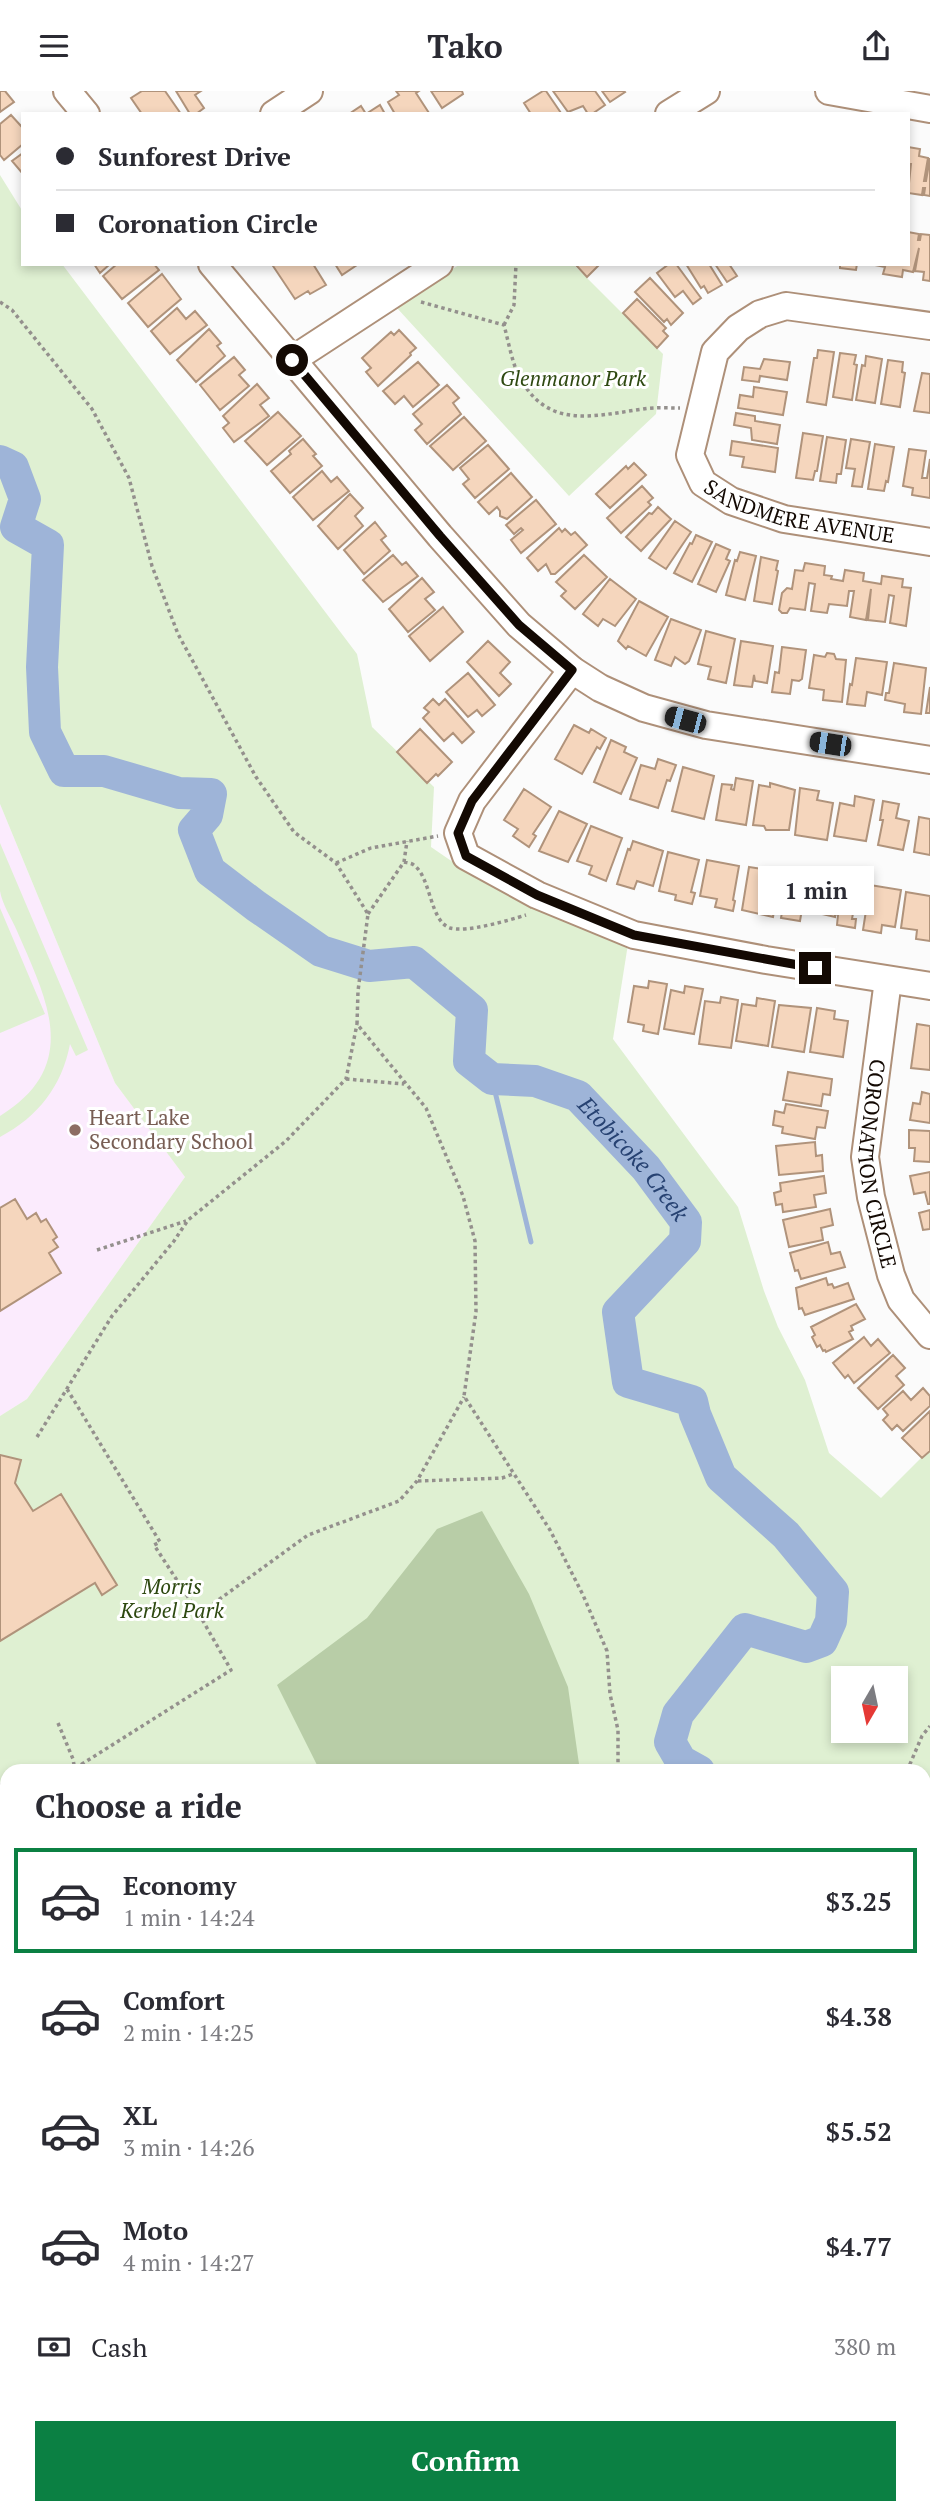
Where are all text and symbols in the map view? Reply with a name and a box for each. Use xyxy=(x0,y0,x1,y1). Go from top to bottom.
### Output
text: Tako xyxy=(427,25,503,67)
icon: menu xyxy=(35,27,73,65)
icon: share xyxy=(857,27,895,65)
text: Sunforest Drive xyxy=(98,139,291,173)
text: Coronation Circle xyxy=(98,206,318,240)
route start xyxy=(276,344,308,376)
park label: Glenmanor Park xyxy=(500,364,647,392)
street label: SANDMERE AVENUE xyxy=(699,472,897,549)
car xyxy=(662,704,709,736)
car xyxy=(808,730,853,758)
callout: 1 min xyxy=(757,867,873,915)
text: 1 min xyxy=(785,875,847,906)
route end xyxy=(799,952,831,984)
street label: CORONATION CIRCLE xyxy=(852,1058,904,1271)
water label: Etobicoke Creek xyxy=(571,1089,697,1228)
place label: Heart Lake Secondary School xyxy=(89,1103,254,1155)
marker: Heart Lake Secondary School xyxy=(67,1122,83,1138)
park label: Morris Kerbel Park xyxy=(119,1572,225,1624)
north arrow xyxy=(831,1666,908,1743)
map controls xyxy=(831,1666,908,1743)
text: Choose a ride xyxy=(35,1785,242,1827)
text: Economy xyxy=(123,1868,236,1902)
icon: car xyxy=(39,1869,102,1932)
text: $3.25 xyxy=(826,1884,892,1918)
text: 1 min · 14:24 xyxy=(123,1902,255,1933)
text: Comfort xyxy=(123,1983,225,2017)
icon: car xyxy=(39,1984,102,2047)
text: $4.38 xyxy=(826,1999,892,2033)
text: 2 min · 14:25 xyxy=(123,2017,255,2048)
text: XL xyxy=(123,2098,157,2132)
icon: car xyxy=(39,2099,102,2162)
text: $5.52 xyxy=(826,2114,892,2148)
text: 3 min · 14:26 xyxy=(123,2132,255,2163)
text: Moto xyxy=(123,2213,188,2247)
icon: car xyxy=(39,2214,102,2277)
text: $4.77 xyxy=(826,2229,892,2263)
text: 4 min · 14:27 xyxy=(123,2247,255,2278)
icon: cash xyxy=(35,2328,73,2366)
text: Cash xyxy=(91,2330,147,2364)
text: 380 m xyxy=(834,2331,896,2362)
button: Confirm xyxy=(35,2421,896,2501)

